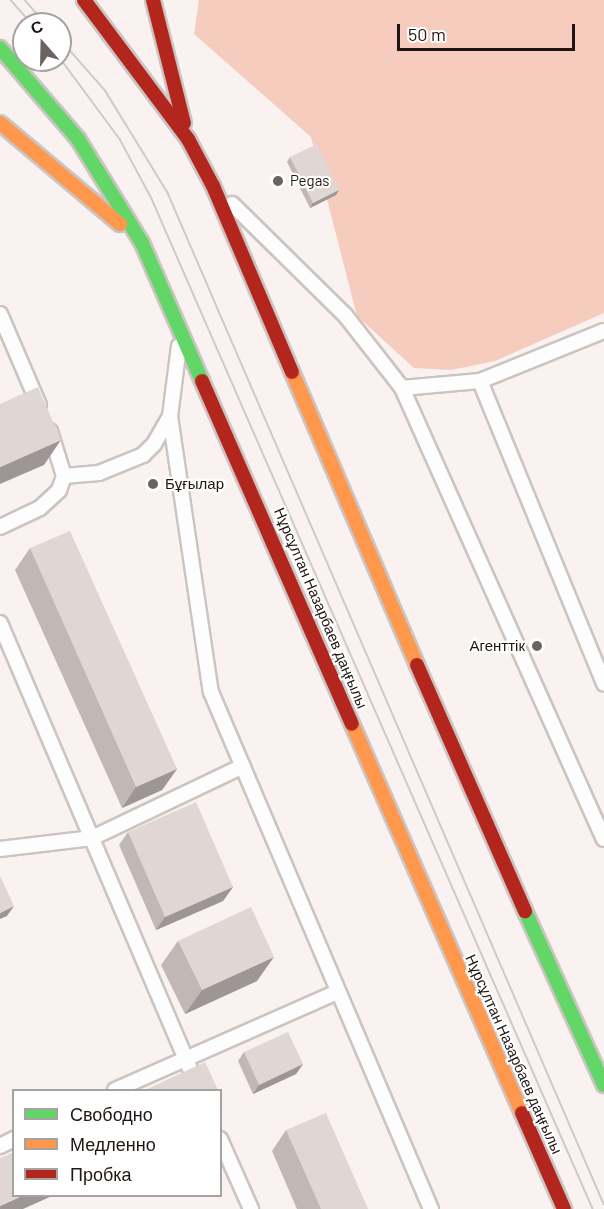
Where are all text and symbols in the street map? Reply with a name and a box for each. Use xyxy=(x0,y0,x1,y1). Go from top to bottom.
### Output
north arrow xyxy=(12,12,72,72)
scale bar xyxy=(400,12,578,50)
text: С xyxy=(28,16,45,37)
text: 50 m xyxy=(408,23,446,45)
place label: Pegas xyxy=(290,172,330,190)
marker: Pegas xyxy=(271,174,285,188)
place label: Бұғылар xyxy=(165,475,224,493)
marker: Бұғылар xyxy=(146,477,160,491)
street label: Нұрсұлтан Назарбаев даңғылы xyxy=(270,505,372,711)
place label: Агенттік xyxy=(470,637,525,655)
marker: Агенттік xyxy=(530,639,544,653)
street label: Нұрсұлтан Назарбаев даңғылы xyxy=(462,951,566,1157)
legend xyxy=(12,1089,222,1197)
text: Свободно xyxy=(70,1103,153,1125)
text: Медленно xyxy=(70,1133,156,1155)
text: Пробка xyxy=(70,1163,132,1185)

